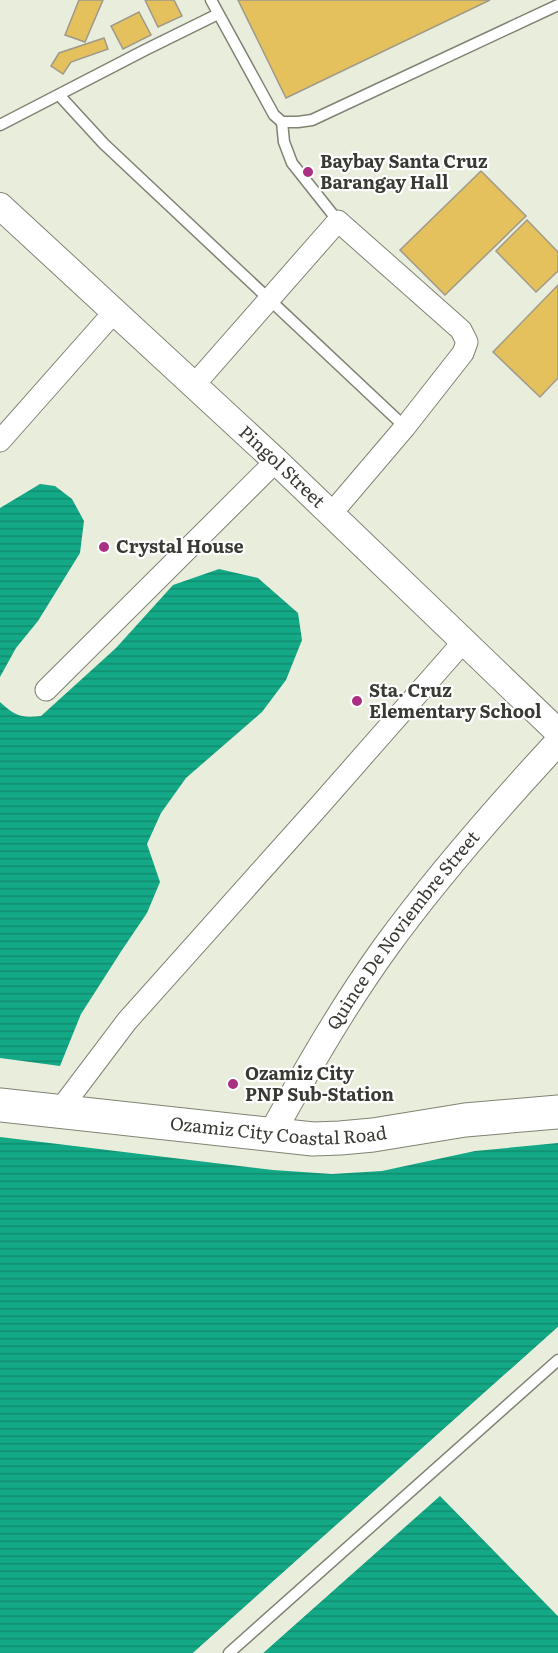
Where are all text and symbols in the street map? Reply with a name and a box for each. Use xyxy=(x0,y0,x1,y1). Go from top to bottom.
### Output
place label: Baybay Santa Cruz Barangay Hall xyxy=(320,147,488,195)
marker: Baybay Santa Cruz Barangay Hall xyxy=(301,165,315,179)
street label: Pingol Street xyxy=(234,418,332,514)
place label: Crystal House xyxy=(116,532,244,559)
marker: Crystal House xyxy=(97,540,111,554)
place label: Sta. Cruz Elementary School xyxy=(369,676,542,724)
marker: Sta. Cruz Elementary School xyxy=(350,694,364,708)
street label: Quince De Noviembre Street xyxy=(319,823,485,1035)
place label: Ozamiz City PNP Sub-Station xyxy=(245,1059,395,1107)
marker: Ozamiz City PNP Sub-Station xyxy=(226,1077,240,1091)
street label: Ozamiz City Coastal Road xyxy=(169,1109,389,1151)

